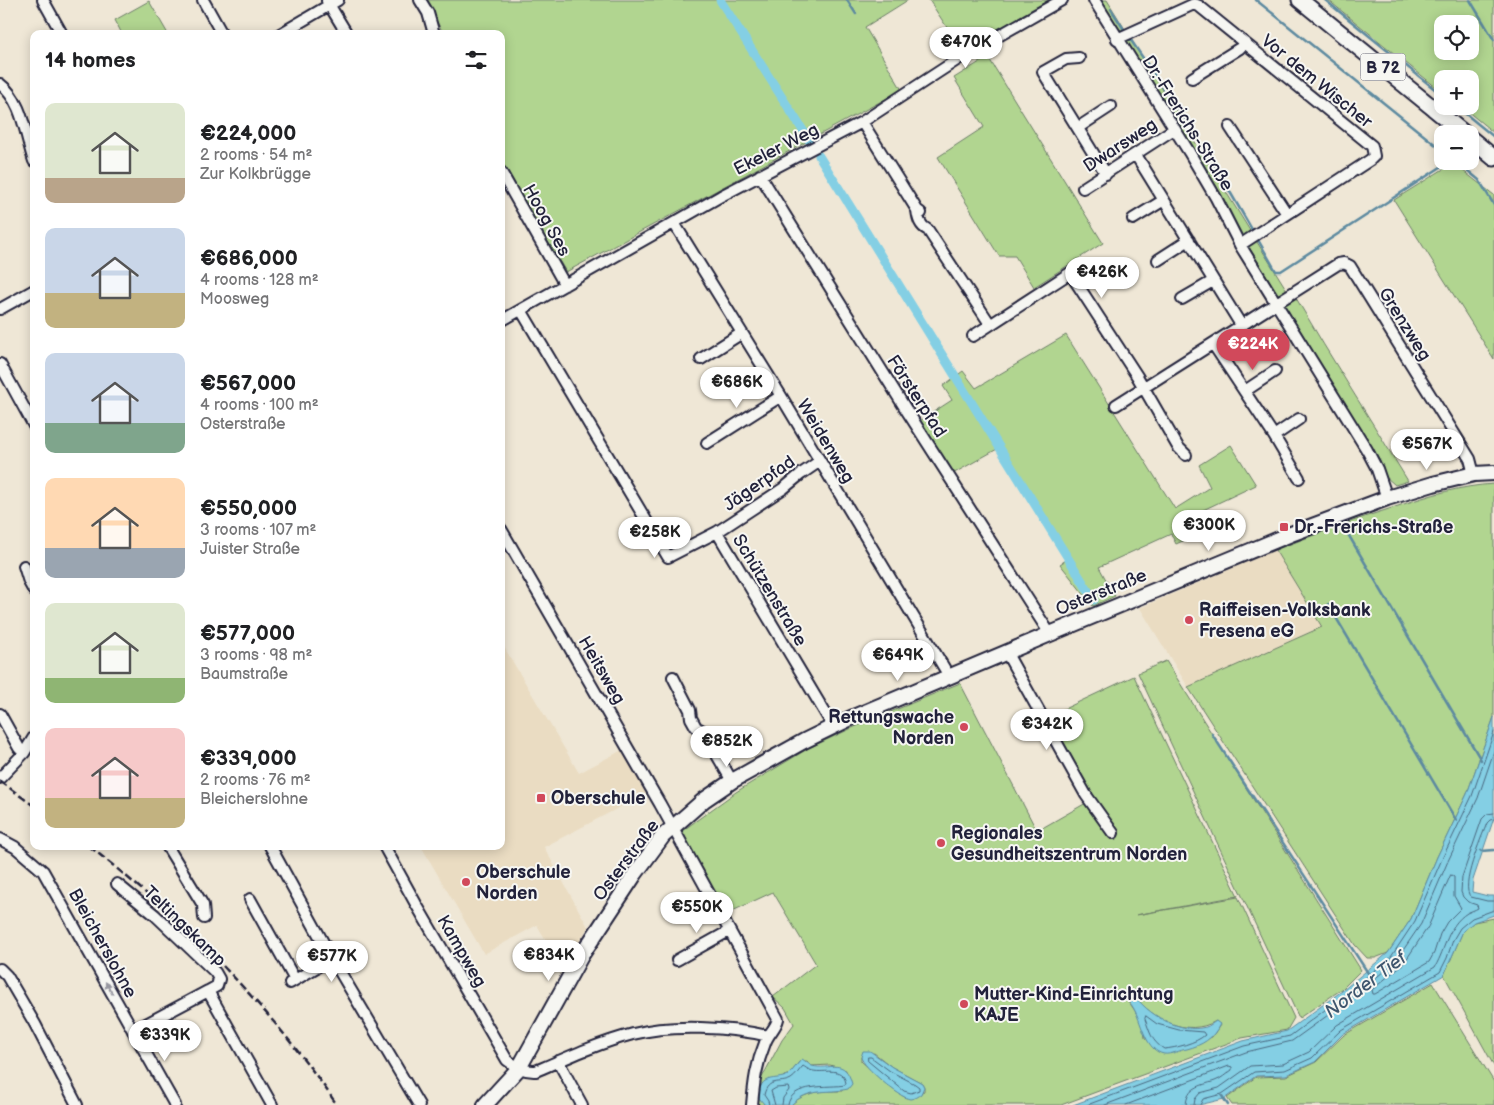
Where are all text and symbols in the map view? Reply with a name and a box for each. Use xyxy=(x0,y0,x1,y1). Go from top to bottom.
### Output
map controls xyxy=(1434,15,1479,170)
button: locate xyxy=(1434,15,1479,60)
pin: €470K xyxy=(931,27,1001,69)
street label: Vor dem Wischer xyxy=(1257,30,1377,133)
text: €470K xyxy=(940,33,992,52)
icon: filters xyxy=(462,46,490,74)
text: 14 homes xyxy=(45,48,136,73)
street label: Dr.-Frerichs-Straße xyxy=(1137,52,1238,195)
road number: B 72 xyxy=(1360,54,1406,80)
button: + xyxy=(1434,70,1479,115)
street label: Dwarsweg xyxy=(1079,114,1161,177)
street label: Ekeler Weg xyxy=(730,119,822,180)
text: €224,000 xyxy=(200,121,296,146)
icon: home xyxy=(85,123,145,183)
button: − xyxy=(1434,125,1479,170)
text: 2 rooms · 54 m² xyxy=(200,146,312,165)
text: Zur Kolkbrügge xyxy=(200,165,311,184)
street label: Hoog Ses xyxy=(518,181,575,260)
text: €686,000 xyxy=(200,246,298,271)
icon: home xyxy=(85,248,145,308)
pin: €426K xyxy=(1067,256,1137,299)
text: €426K xyxy=(1076,263,1128,282)
text: 4 rooms · 128 m² xyxy=(200,271,319,290)
street label: Grenzweg xyxy=(1374,284,1435,365)
text: Moosweg xyxy=(200,290,269,309)
pin: €224K xyxy=(1218,328,1288,371)
text: €224K xyxy=(1228,335,1278,354)
street label: Försterpfad xyxy=(882,351,951,441)
pin: €686K xyxy=(702,366,772,409)
text: €567,000 xyxy=(200,371,296,396)
icon: home xyxy=(85,373,145,433)
text: €686K xyxy=(711,373,763,392)
street label: Weidenweg xyxy=(792,395,859,487)
text: 4 rooms · 100 m² xyxy=(200,396,319,415)
text: Osterstraße xyxy=(200,415,286,434)
pin: €567K xyxy=(1392,428,1462,471)
text: €567K xyxy=(1402,435,1452,454)
street label: Jägerpfad xyxy=(719,451,799,516)
text: €550,000 xyxy=(200,496,297,521)
icon: home xyxy=(85,498,145,558)
pin: €300K xyxy=(1174,510,1244,552)
pin: €258K xyxy=(620,516,690,559)
text: €300K xyxy=(1183,516,1235,535)
place label: Dr.-Frerichs-Straße xyxy=(1294,517,1453,538)
text: 3 rooms · 107 m² xyxy=(200,521,316,540)
marker: Dr.-Frerichs-Straße xyxy=(1278,521,1290,533)
text: €258K xyxy=(629,523,681,542)
street label: Schützenstraße xyxy=(728,531,811,650)
text: Juister Straße xyxy=(200,540,300,559)
street label: Osterstraße xyxy=(1053,565,1150,620)
place label: Raiffeisen-Volksbank Fresena eG xyxy=(1199,600,1371,642)
marker: Raiffeisen-Volksbank Fresena eG xyxy=(1183,614,1195,626)
text: €577,000 xyxy=(200,621,295,646)
icon: home xyxy=(85,623,145,683)
street label: Heitsweg xyxy=(574,632,629,708)
pin: €649K xyxy=(863,640,933,682)
text: 3 rooms · 98 m² xyxy=(200,646,312,665)
text: €649K xyxy=(872,646,924,665)
text: Baumstraße xyxy=(200,665,288,684)
place label: Rettungswache Norden xyxy=(828,707,954,749)
pin: €342K xyxy=(1012,708,1082,751)
text: €342K xyxy=(1021,715,1073,734)
marker: Rettungswache Norden xyxy=(958,721,970,733)
pin: €852K xyxy=(692,726,762,768)
text: €852K xyxy=(701,732,753,751)
text: €339,000 xyxy=(200,746,297,771)
icon: home xyxy=(85,748,145,808)
text: 2 rooms · 76 m² xyxy=(200,771,311,790)
place label: Oberschule xyxy=(551,788,646,809)
text: Bleicherslohne xyxy=(200,790,308,809)
marker: Oberschule xyxy=(535,792,547,804)
street label: Osterstraße xyxy=(589,815,664,905)
place label: Regionales Gesundheitszentrum Norden xyxy=(951,823,1187,865)
marker: Regionales Gesundheitszentrum Norden xyxy=(935,837,947,849)
place label: Oberschule Norden xyxy=(476,862,571,904)
marker: Oberschule Norden xyxy=(460,876,472,888)
street label: Teltingskamp xyxy=(139,882,230,971)
street label: Bleicherslohne xyxy=(64,885,141,1002)
pin: €550K xyxy=(662,892,732,934)
text: €550K xyxy=(671,898,723,917)
street label: Kampweg xyxy=(433,911,491,991)
pin: €577K xyxy=(297,940,367,983)
pin: €834K xyxy=(514,940,584,982)
text: €834K xyxy=(523,946,575,965)
water label: Norder Tief xyxy=(1320,946,1413,1023)
text: €577K xyxy=(307,947,357,966)
one-way arrow xyxy=(105,982,114,995)
place label: Mutter-Kind-Einrichtung KAJE xyxy=(974,984,1173,1026)
marker: Mutter-Kind-Einrichtung KAJE xyxy=(958,998,970,1010)
pin: €339K xyxy=(130,1020,200,1062)
text: €339K xyxy=(139,1026,191,1045)

